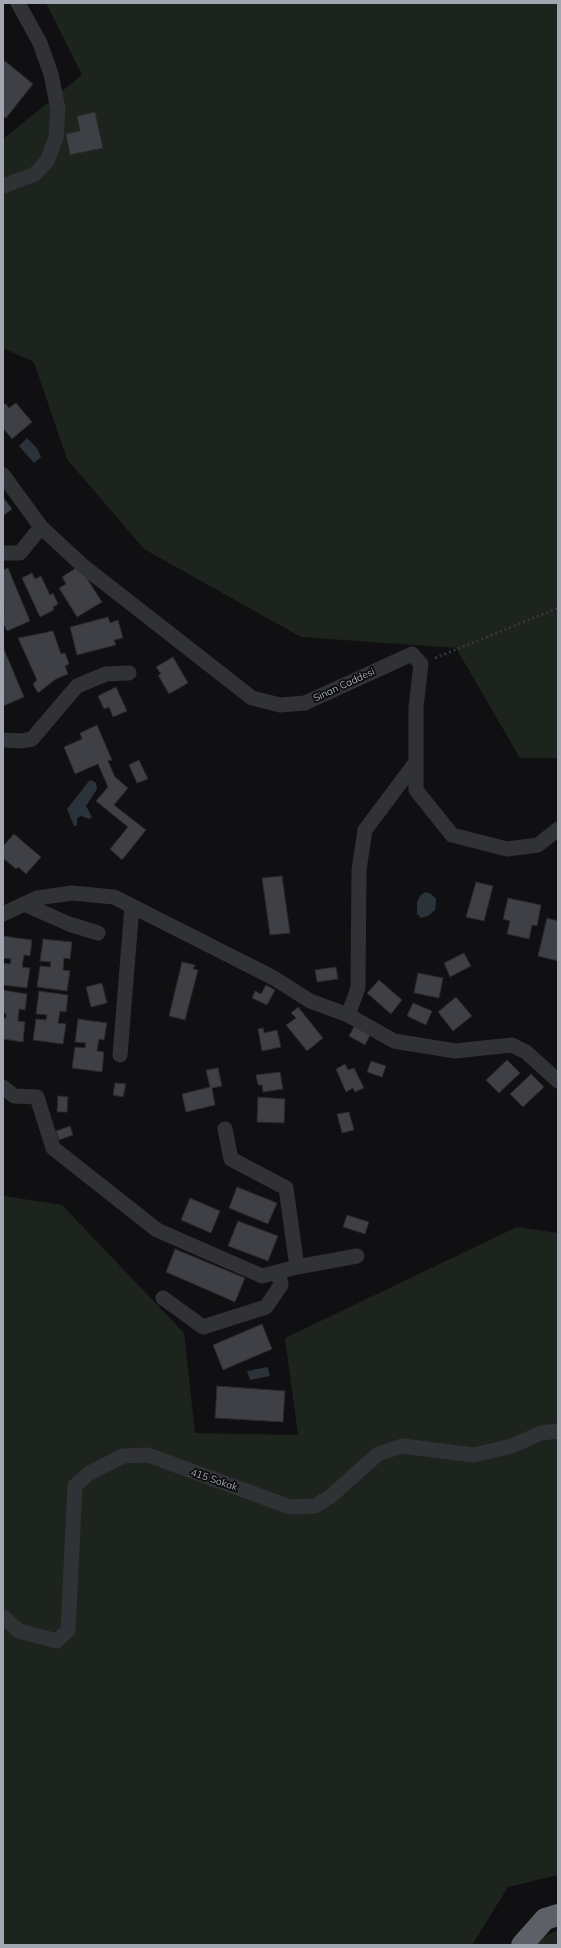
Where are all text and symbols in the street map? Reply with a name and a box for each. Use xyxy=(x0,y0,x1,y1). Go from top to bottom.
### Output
street label: Sinan Caddesi xyxy=(311,666,377,704)
street label: 415 Sokak xyxy=(189,1466,239,1494)

